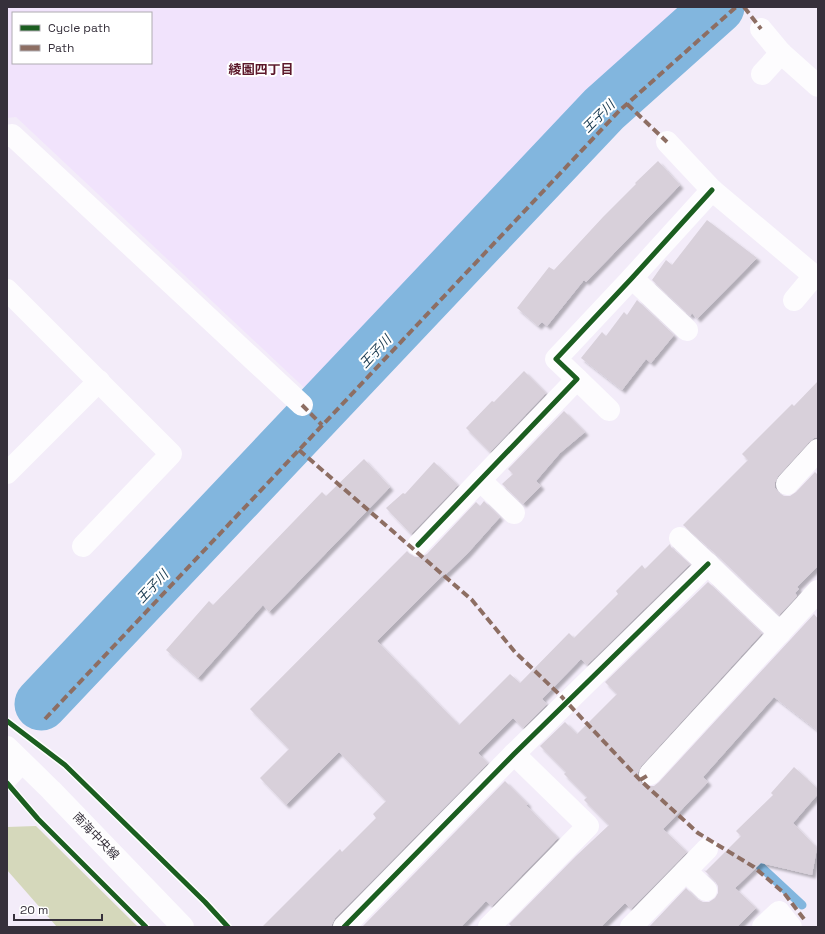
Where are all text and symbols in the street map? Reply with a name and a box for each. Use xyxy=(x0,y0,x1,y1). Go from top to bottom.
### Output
legend xyxy=(12,12,152,64)
text: Cycle path xyxy=(48,20,110,36)
text: Path xyxy=(48,40,74,56)
district label: 綾園四丁目 xyxy=(228,61,294,78)
water label: 王子川 xyxy=(579,95,620,136)
water label: 王子川 xyxy=(356,330,396,371)
water label: 王子川 xyxy=(133,565,173,606)
street label: 南海中央線 xyxy=(69,809,123,863)
scale bar xyxy=(14,896,102,922)
text: 20 m xyxy=(20,902,48,918)

